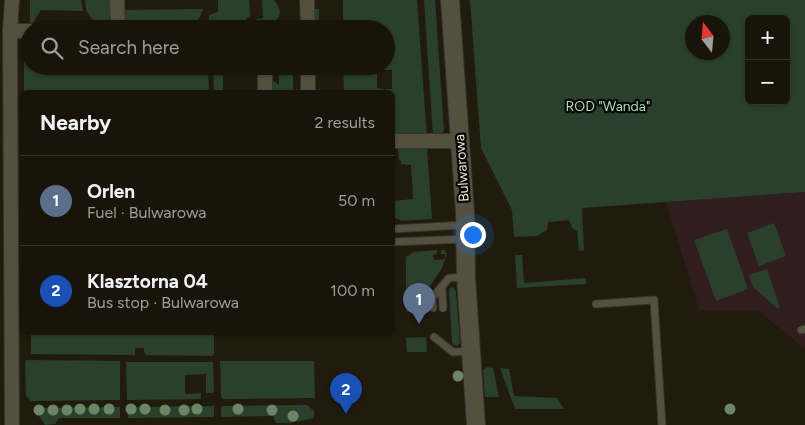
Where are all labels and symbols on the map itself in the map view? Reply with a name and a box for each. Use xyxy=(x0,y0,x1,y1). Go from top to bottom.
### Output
north arrow xyxy=(685,15,730,60)
park label: ROD "Wanda" xyxy=(566,98,650,115)
street label: Bulwarowa xyxy=(451,133,473,203)
your location xyxy=(460,222,486,248)
pin: 1 xyxy=(403,283,435,324)
pin: 2 xyxy=(330,373,362,414)

